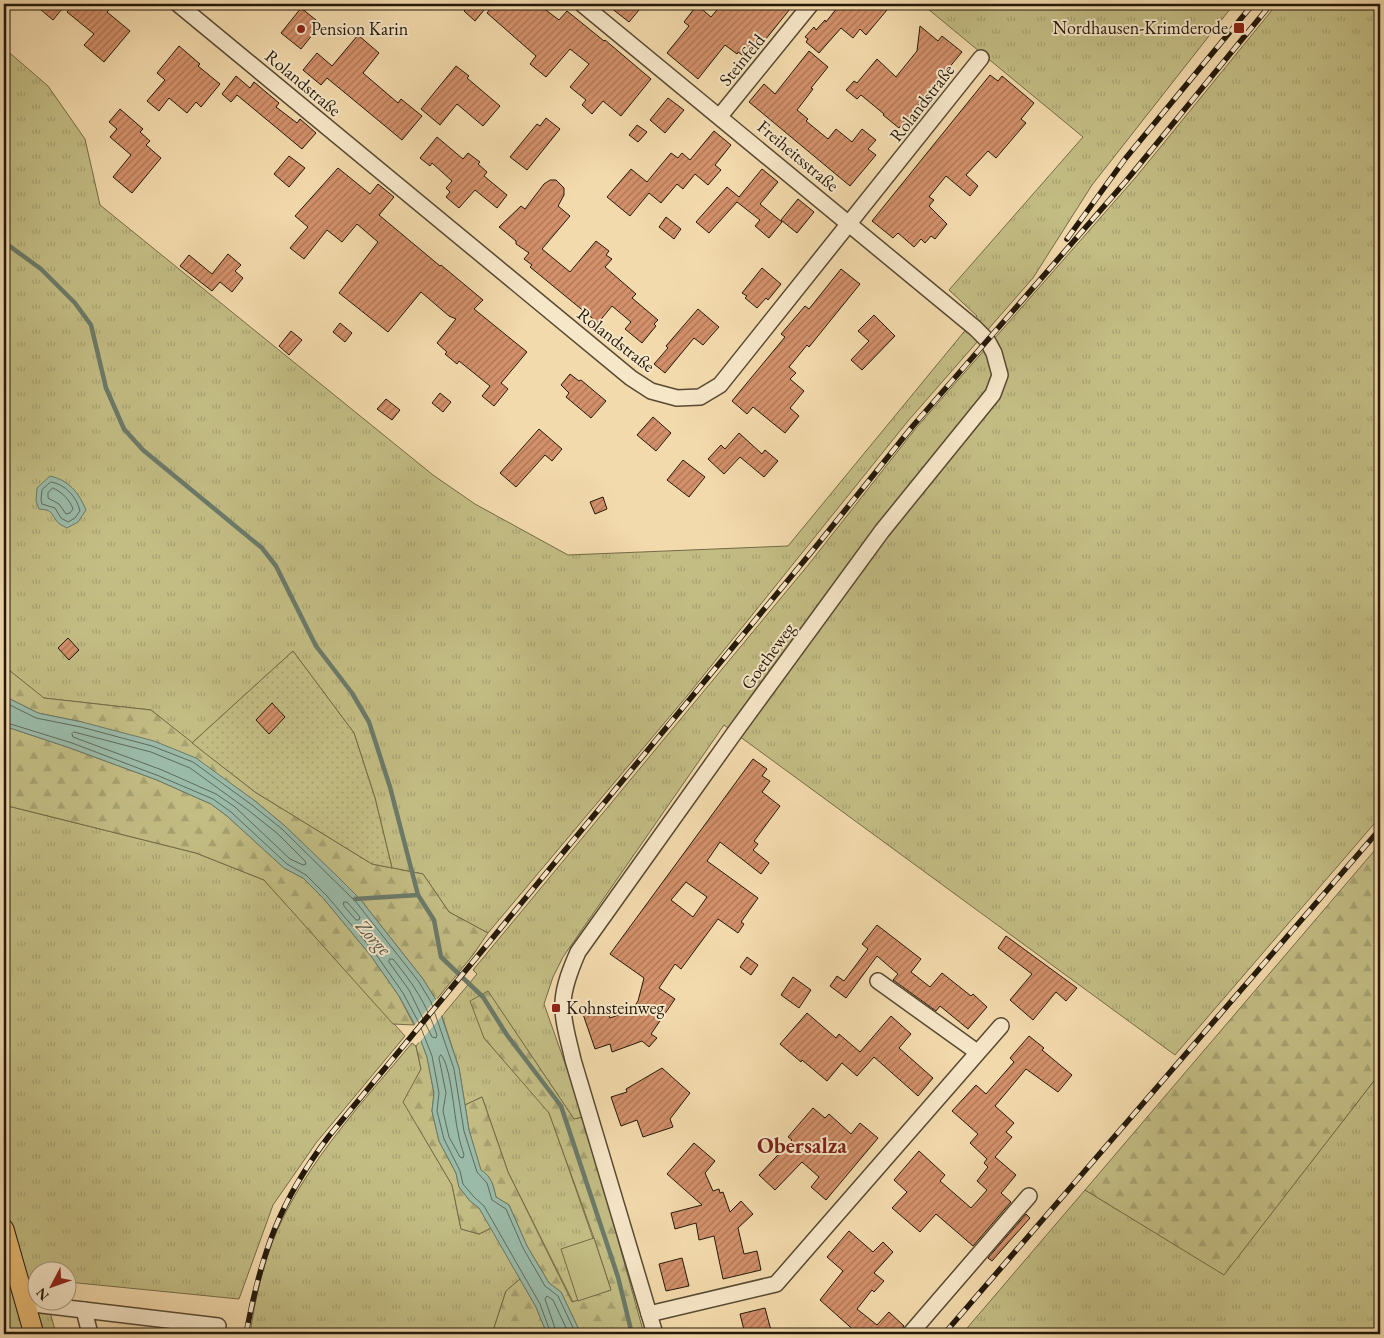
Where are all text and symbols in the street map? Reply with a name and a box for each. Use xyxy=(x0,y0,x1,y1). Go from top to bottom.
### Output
place label: Nordhausen-Krimderode xyxy=(1053,16,1228,39)
place label: Pension Karin xyxy=(311,17,409,40)
marker: Nordhausen-Krimderode xyxy=(1232,21,1246,35)
marker: Pension Karin xyxy=(295,23,307,35)
street label: Steinfeld xyxy=(714,28,770,91)
street label: Rolandstraße xyxy=(261,44,346,121)
street label: Rolandstraße xyxy=(884,59,959,146)
street label: Freiheitsstraße xyxy=(753,115,844,196)
street label: Rolandstraße xyxy=(573,302,660,377)
street label: Goetheweg xyxy=(735,617,800,694)
water label: Zorge xyxy=(350,913,397,961)
place label: Kohnsteinweg xyxy=(566,996,665,1019)
marker: Kohnsteinweg xyxy=(550,1002,562,1014)
district label: Obersalza xyxy=(757,1131,847,1160)
north arrow xyxy=(28,1260,78,1310)
text: N xyxy=(31,1284,53,1305)

